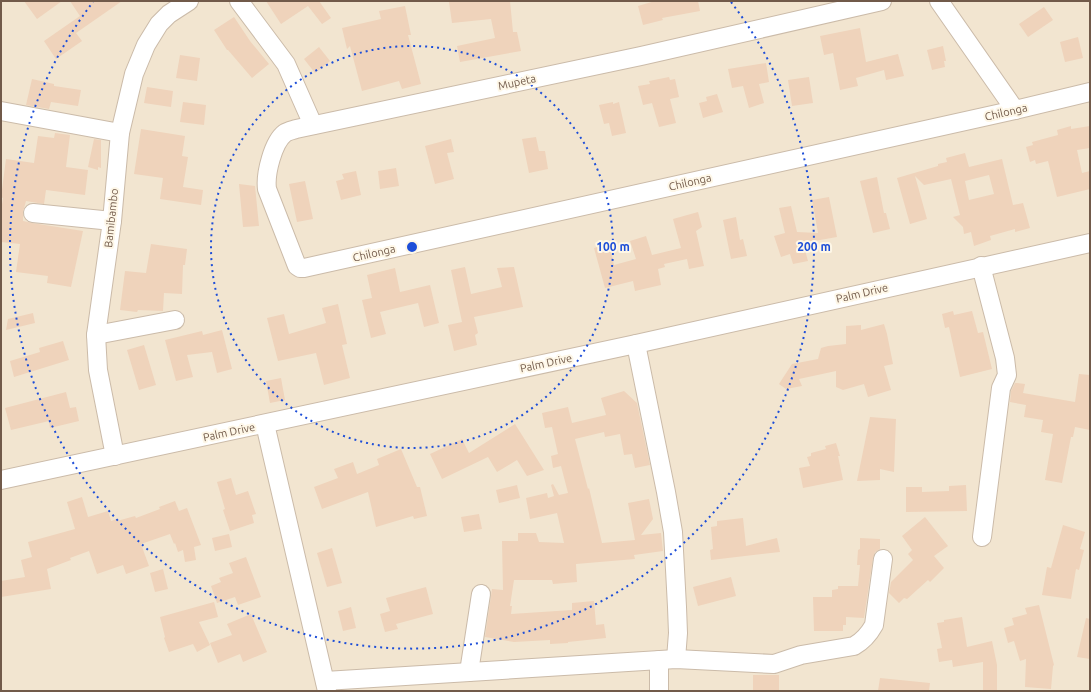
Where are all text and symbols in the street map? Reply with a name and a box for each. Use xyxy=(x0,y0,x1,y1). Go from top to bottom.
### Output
street label: Mupeta xyxy=(497,72,537,92)
street label: Chilonga xyxy=(984,101,1028,123)
street label: Chilonga xyxy=(668,171,712,193)
street label: Bamibambo xyxy=(102,188,120,248)
centre of rings xyxy=(405,240,419,254)
text: 100 m xyxy=(596,240,630,253)
text: 200 m xyxy=(797,240,831,253)
street label: Chilonga xyxy=(352,242,396,264)
street label: Palm Drive xyxy=(835,281,889,305)
street label: Palm Drive xyxy=(519,352,573,374)
street label: Palm Drive xyxy=(202,421,256,443)

